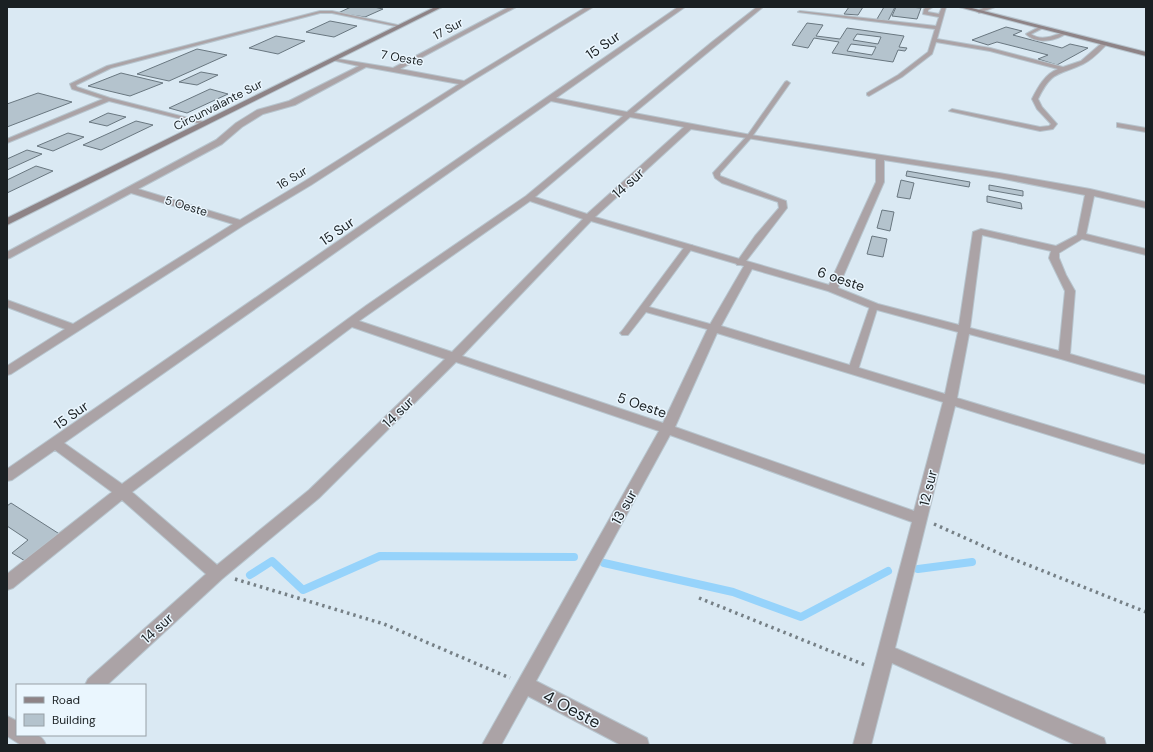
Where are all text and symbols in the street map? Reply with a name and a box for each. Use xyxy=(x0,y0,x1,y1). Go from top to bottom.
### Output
street label: 17 Sur xyxy=(430,14,466,43)
street label: 15 Sur xyxy=(582,27,624,63)
street label: 7 Oeste xyxy=(380,46,425,70)
street label: Circunvalante Sur xyxy=(171,75,266,134)
street label: 16 Sur xyxy=(274,162,311,193)
street label: 14 sur xyxy=(608,164,648,202)
street label: 5 Oeste xyxy=(163,192,209,220)
street label: 15 Sur xyxy=(316,213,358,249)
street label: 6 oeste xyxy=(815,263,867,295)
street label: 5 Oeste xyxy=(615,388,669,422)
street label: 14 sur xyxy=(379,393,417,431)
street label: 15 Sur xyxy=(50,397,92,433)
street label: 12 sur xyxy=(915,468,941,508)
street label: 13 sur xyxy=(607,487,641,527)
street label: 14 sur xyxy=(137,609,177,647)
legend xyxy=(16,684,146,736)
street label: 4 Oeste xyxy=(540,685,604,733)
text: Road xyxy=(52,692,80,708)
text: Building xyxy=(52,712,96,728)

